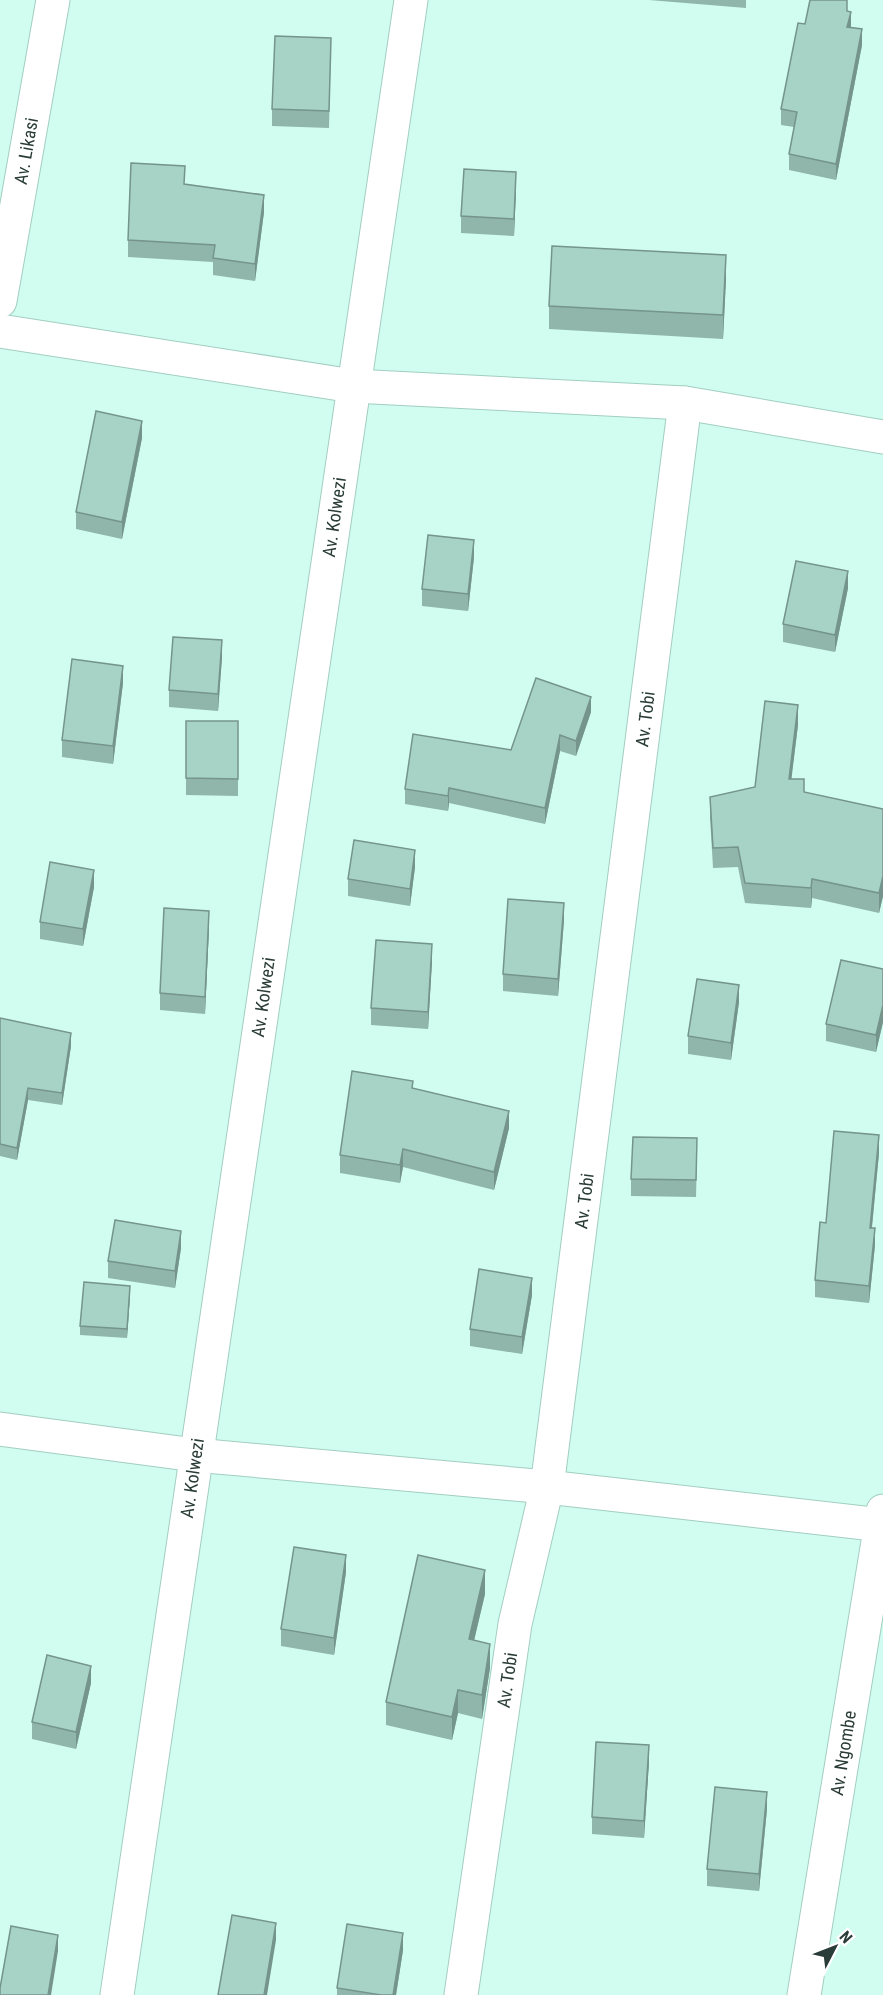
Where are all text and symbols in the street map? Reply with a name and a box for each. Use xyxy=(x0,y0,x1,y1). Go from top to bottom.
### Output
street label: Av. Likasi xyxy=(10,116,42,186)
street label: Av. Kolwezi xyxy=(318,476,350,558)
street label: Av. Tobi xyxy=(631,690,659,748)
street label: Av. Kolwezi xyxy=(247,956,279,1038)
street label: Av. Tobi xyxy=(570,1172,598,1230)
street label: Av. Kolwezi xyxy=(176,1437,208,1519)
street label: Av. Tobi xyxy=(493,1651,521,1709)
street label: Av. Ngombe xyxy=(826,1709,860,1797)
north arrow xyxy=(805,1917,865,1977)
text: N xyxy=(835,1927,856,1947)

